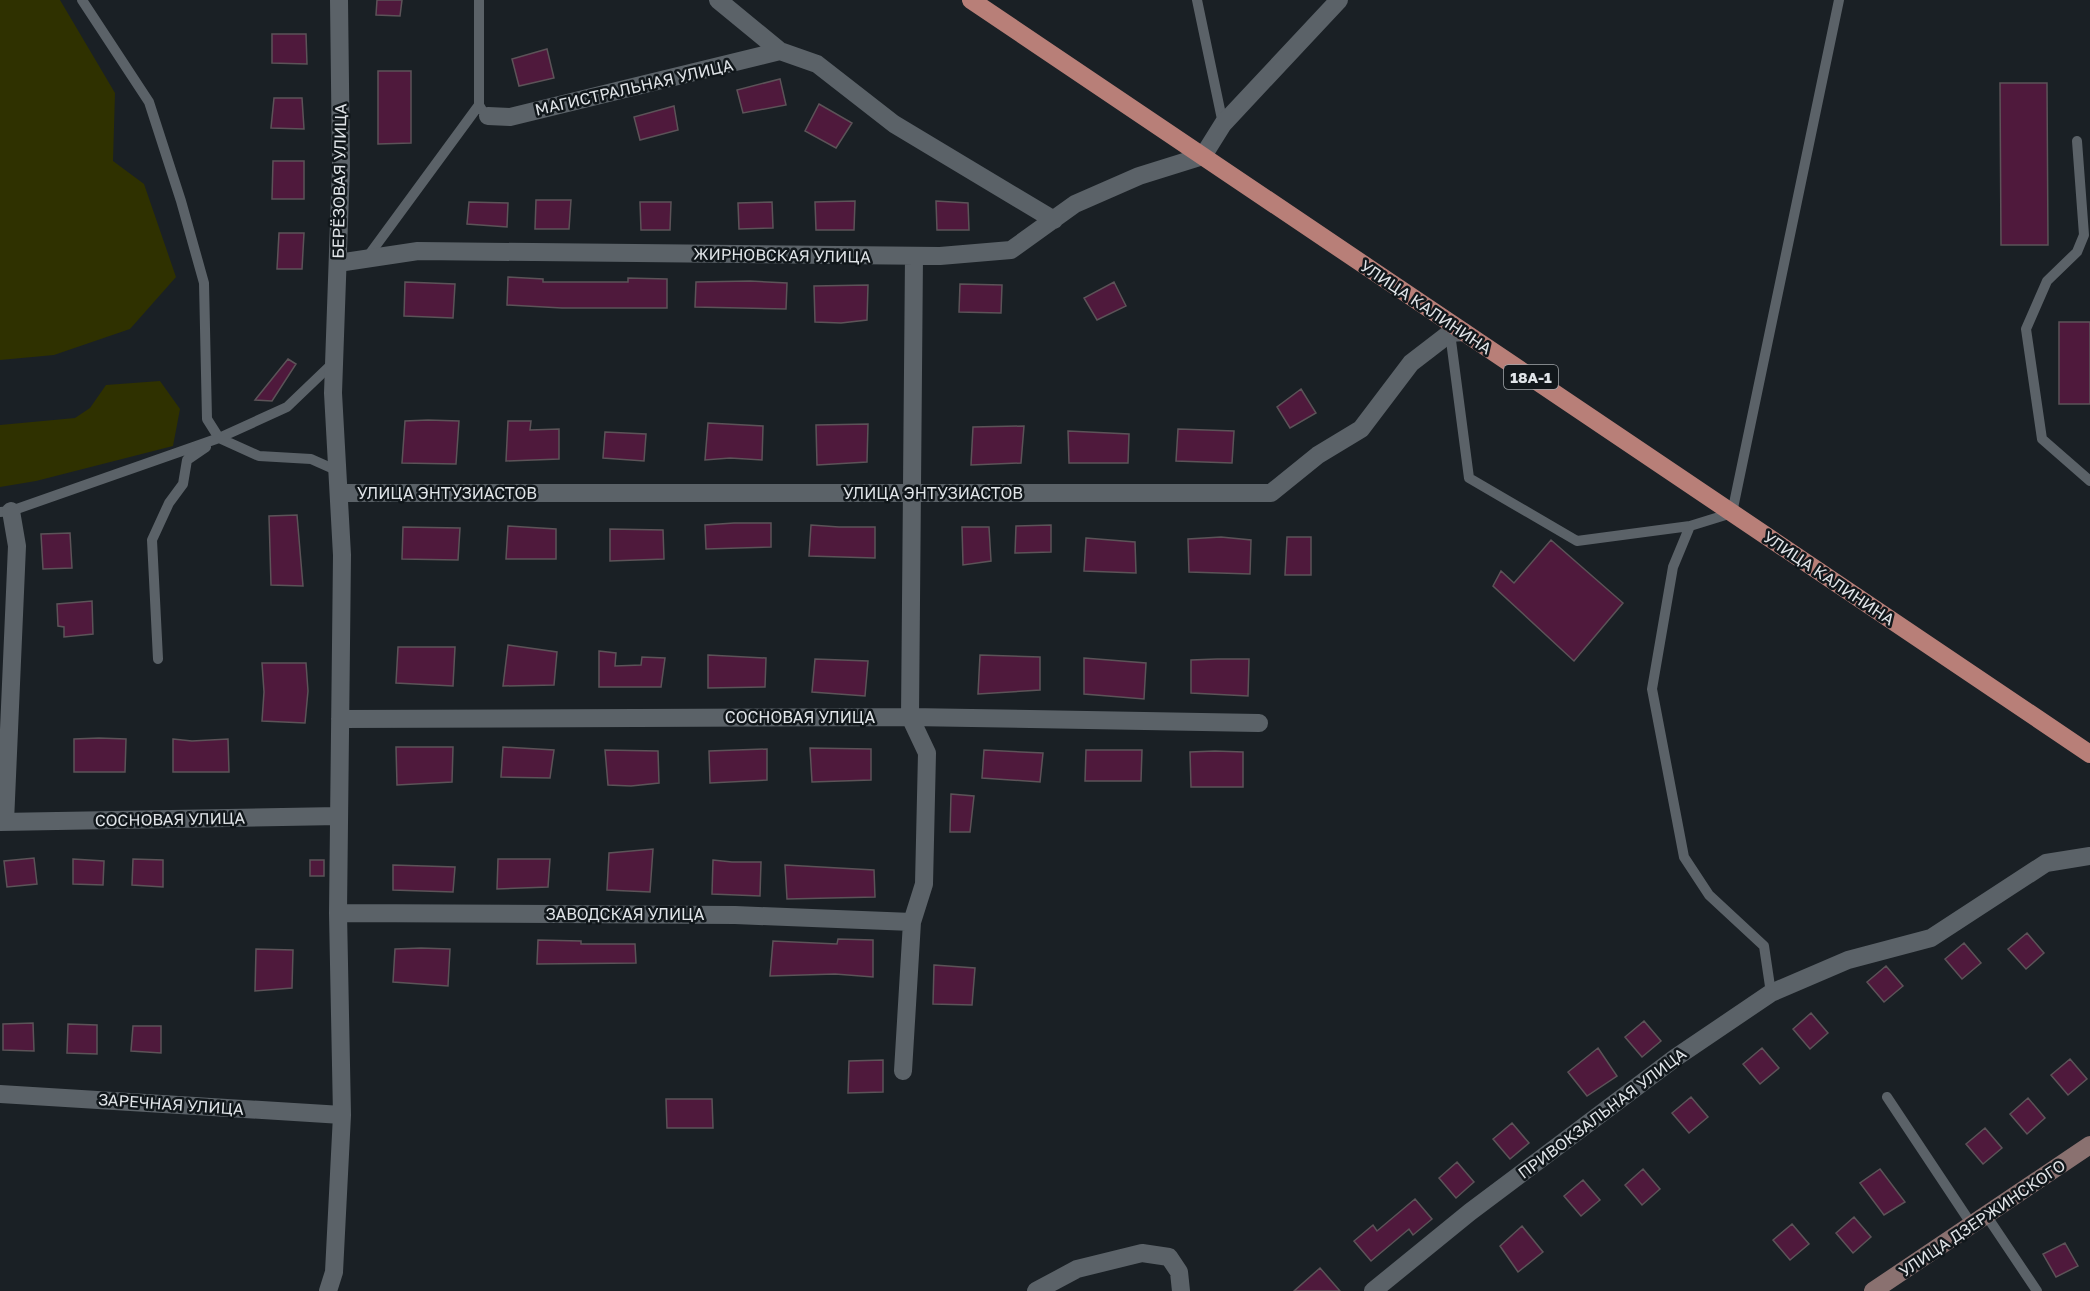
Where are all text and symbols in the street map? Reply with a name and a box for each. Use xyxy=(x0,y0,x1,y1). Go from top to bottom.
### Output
street label: МАГИСТРАЛЬНАЯ УЛИЦА xyxy=(533,54,735,120)
street label: БЕРЁЗОВАЯ УЛИЦА xyxy=(328,103,350,259)
street label: ЖИРНОВСКАЯ УЛИЦА xyxy=(693,243,871,267)
street label: УЛИЦА КАЛИНИНА xyxy=(1357,256,1496,359)
road number: 18А-1 xyxy=(1504,365,1558,389)
street label: УЛИЦА ЭНТУЗИАСТОВ xyxy=(357,483,537,503)
street label: УЛИЦА ЭНТУЗИАСТОВ xyxy=(843,483,1023,503)
street label: УЛИЦА КАЛИНИНА xyxy=(1760,527,1899,630)
street label: СОСНОВАЯ УЛИЦА xyxy=(725,707,876,727)
street label: СОСНОВАЯ УЛИЦА xyxy=(95,808,246,830)
street label: ЗАВОДСКАЯ УЛИЦА xyxy=(546,904,705,924)
street label: ПРИВОКЗАЛЬНАЯ УЛИЦА xyxy=(1514,1043,1690,1183)
street label: ЗАРЕЧНАЯ УЛИЦА xyxy=(97,1089,245,1119)
street label: УЛИЦА ДЗЕРЖИНСКОГО xyxy=(1895,1155,2069,1281)

